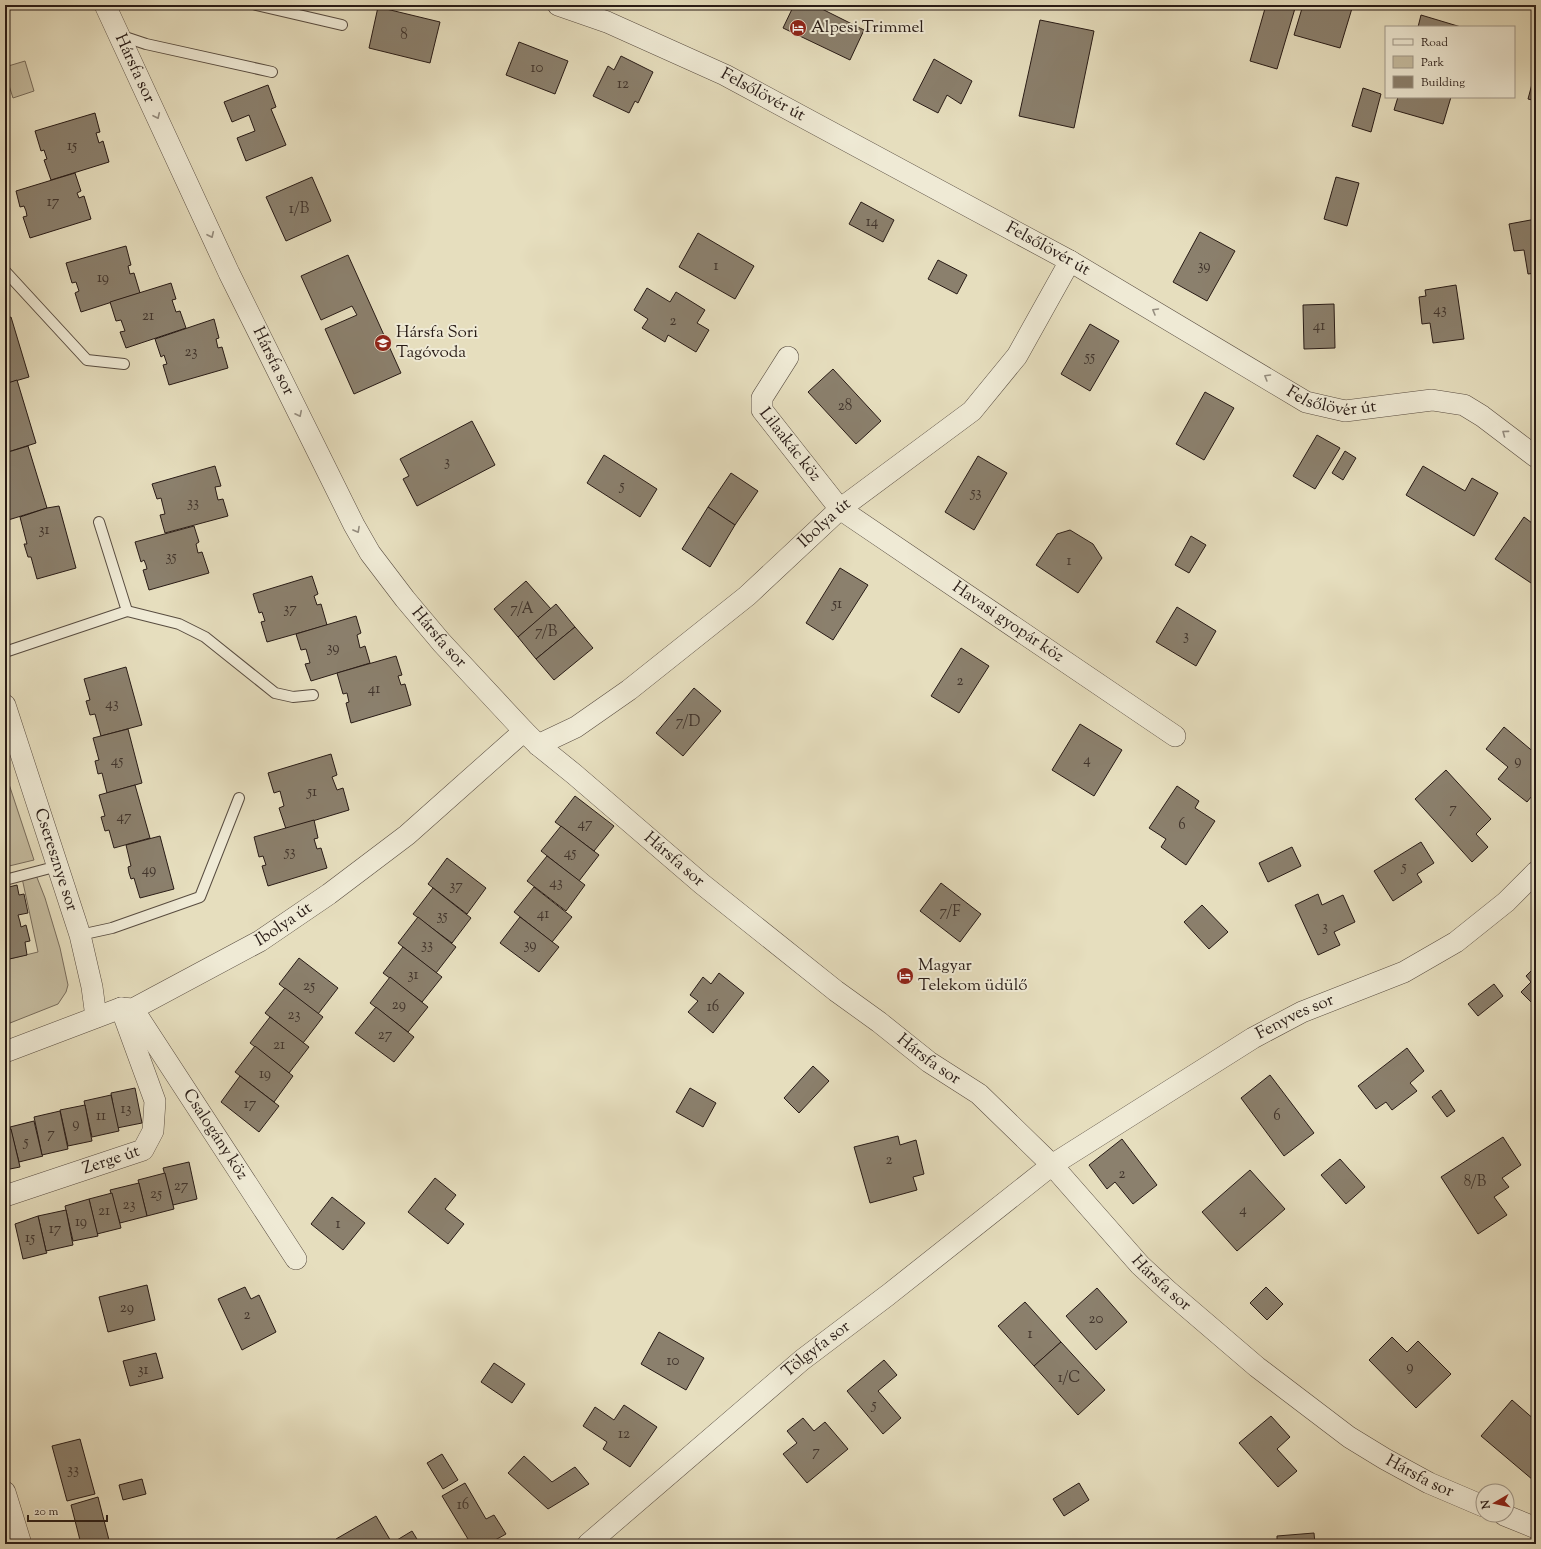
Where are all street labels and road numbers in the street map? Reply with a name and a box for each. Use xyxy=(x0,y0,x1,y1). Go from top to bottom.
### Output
street label: Hársfa sor xyxy=(108,30,161,108)
street label: Felsőlövér út xyxy=(716,63,809,128)
street label: Felsőlövér út xyxy=(1001,216,1095,282)
street label: Hársfa sor xyxy=(246,323,300,400)
street label: Felsőlövér út xyxy=(1281,381,1378,423)
street label: Lilaakác köz xyxy=(753,403,826,487)
street label: Ibolya út xyxy=(793,492,856,554)
street label: Havasi gyopár köz xyxy=(947,576,1068,669)
street label: Hársfa sor xyxy=(405,602,472,674)
street label: Cseresznye sor xyxy=(28,805,84,915)
street label: Hársfa sor xyxy=(638,827,710,893)
street label: Ibolya út xyxy=(251,897,317,953)
street label: Fenyves sor xyxy=(1252,988,1338,1046)
street label: Hársfa sor xyxy=(891,1028,966,1091)
street label: Csalogány köz xyxy=(176,1084,253,1185)
street label: Zerge út xyxy=(79,1140,143,1181)
street label: Hársfa sor xyxy=(1125,1250,1197,1318)
street label: Tölgyfa sor xyxy=(777,1315,856,1384)
street label: Hársfa sor xyxy=(1381,1449,1458,1504)

